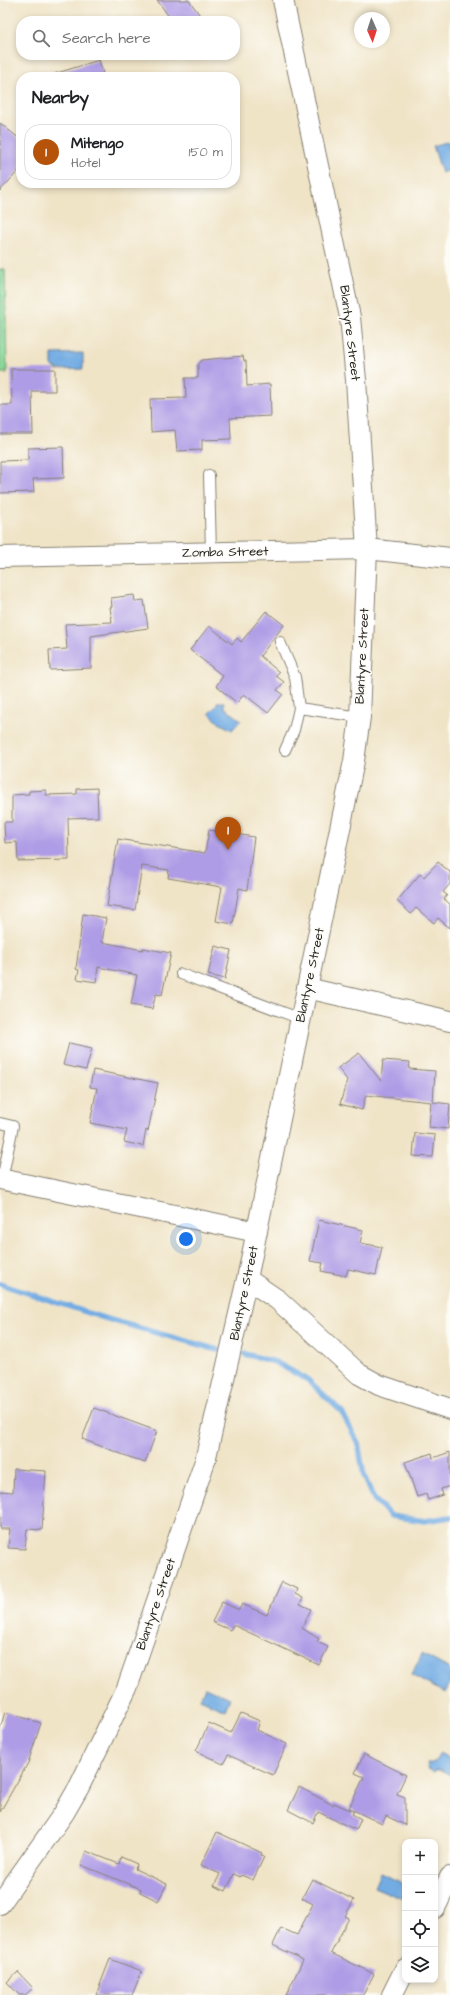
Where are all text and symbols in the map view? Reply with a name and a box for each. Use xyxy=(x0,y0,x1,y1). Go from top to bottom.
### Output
north arrow xyxy=(354,12,390,48)
search box xyxy=(16,16,240,60)
icon: search xyxy=(30,27,52,49)
text: Search here xyxy=(62,28,151,49)
text: Nearby xyxy=(32,86,89,110)
text: Mitengo xyxy=(71,133,124,154)
text: 1 xyxy=(45,143,47,161)
text: 150 m xyxy=(189,143,223,161)
text: Hotel xyxy=(71,154,101,172)
street label: Blantyre Street xyxy=(334,284,365,383)
street label: Zomba Street xyxy=(181,542,269,562)
street label: Blantyre Street xyxy=(350,607,375,705)
pin: 1 xyxy=(215,817,241,850)
street label: Blantyre Street xyxy=(291,925,330,1024)
your location xyxy=(176,1229,196,1249)
street label: Blantyre Street xyxy=(225,1243,264,1342)
street label: Blantyre Street xyxy=(132,1555,181,1653)
map controls xyxy=(402,1839,438,1983)
button: + xyxy=(402,1839,438,1875)
button: − xyxy=(402,1875,438,1911)
button: locate xyxy=(402,1911,438,1947)
button: layers xyxy=(402,1947,438,1983)

